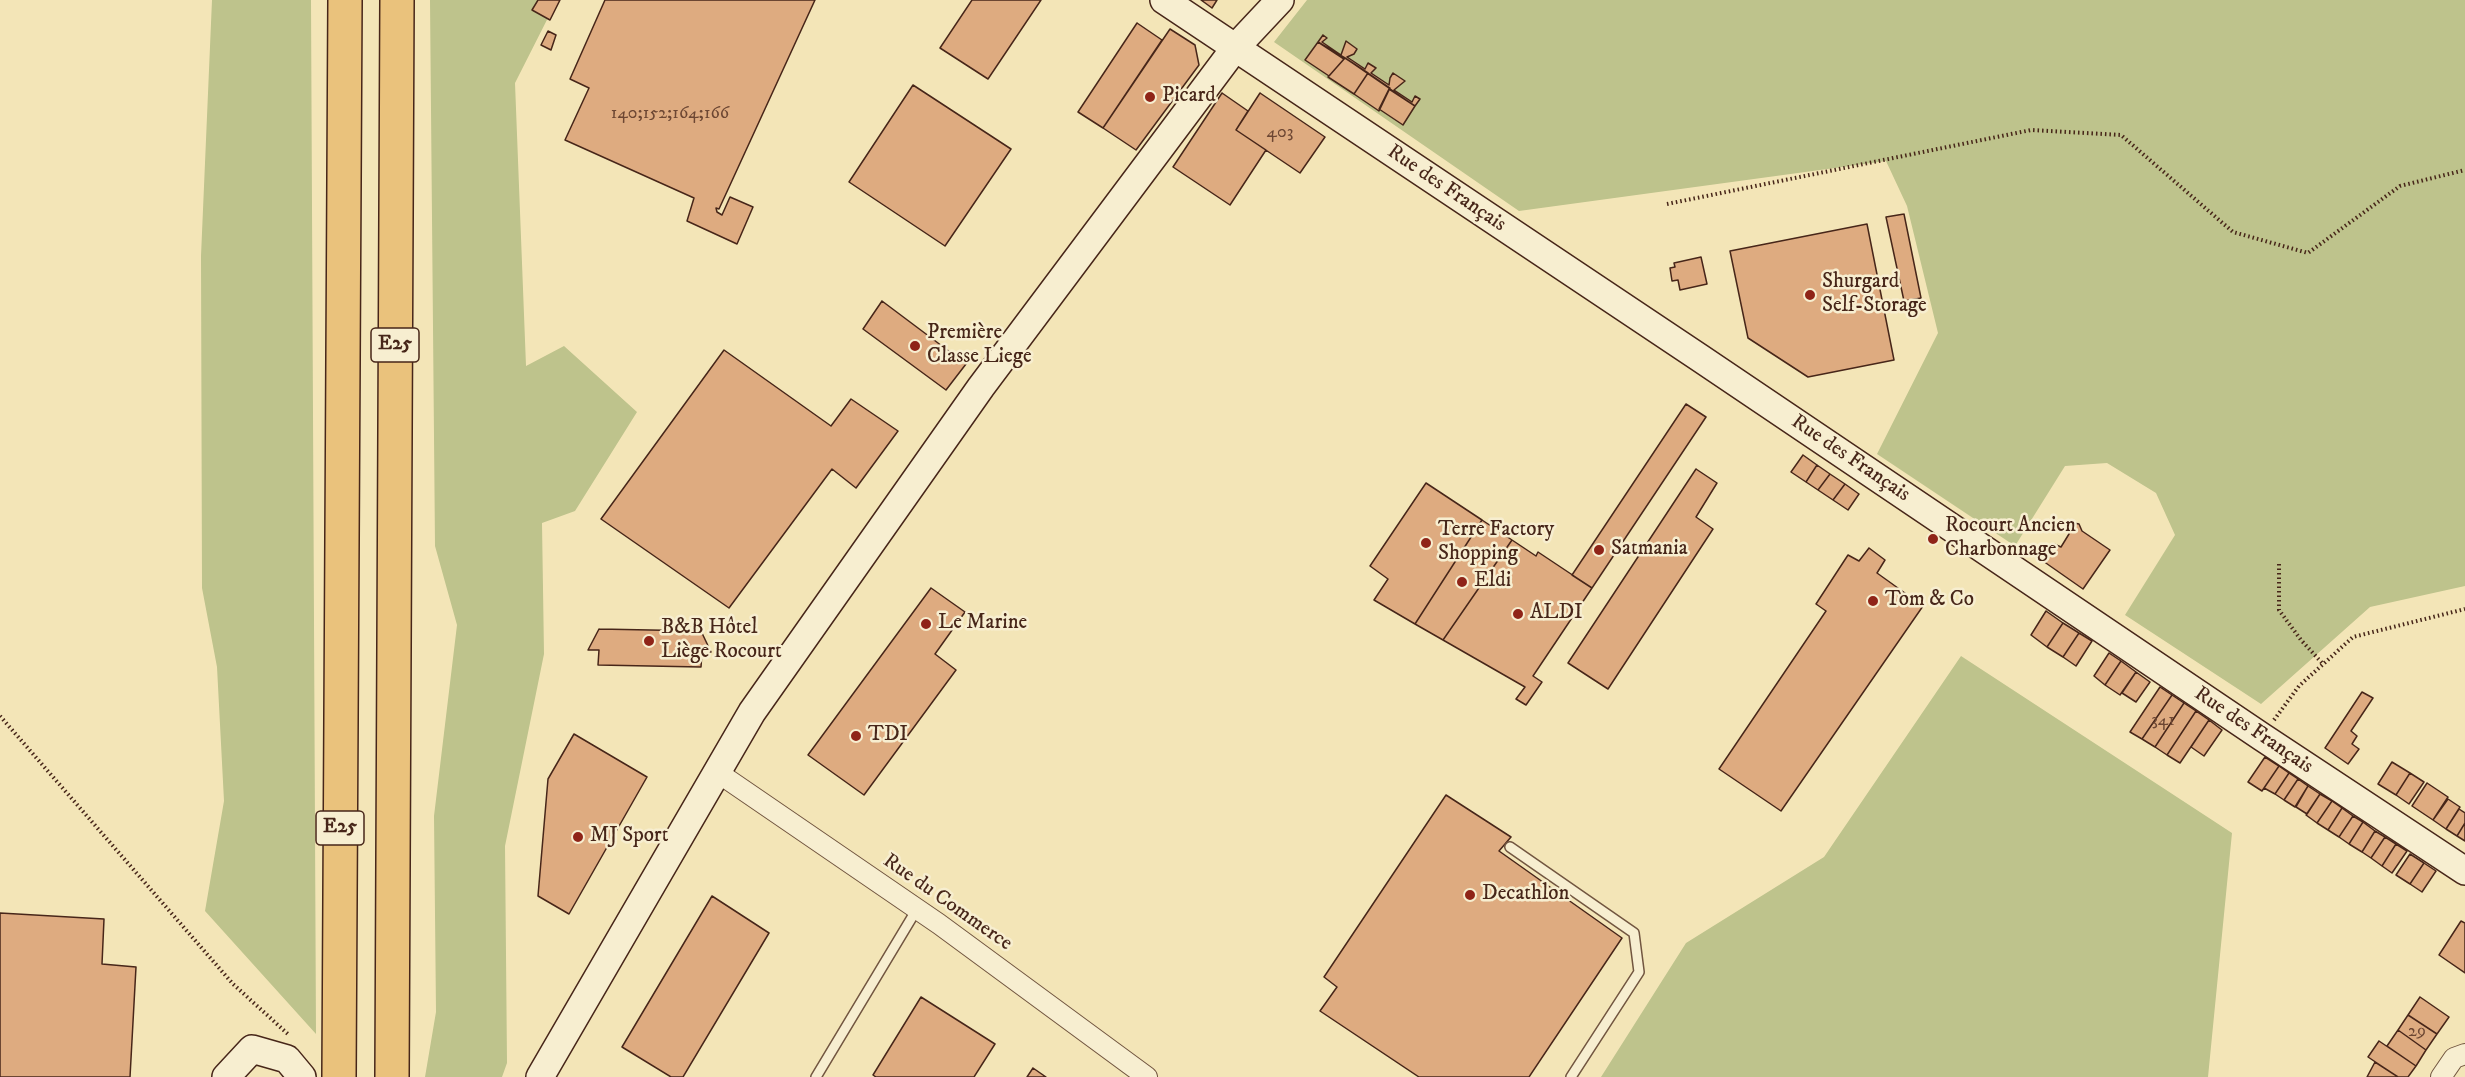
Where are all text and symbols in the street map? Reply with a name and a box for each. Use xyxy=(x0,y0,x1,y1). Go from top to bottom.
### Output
place label: Picard xyxy=(1162,84,1216,110)
marker: Picard xyxy=(1143,90,1157,104)
house number: 140;152;164;166 xyxy=(611,103,729,125)
house number: 403 xyxy=(1267,122,1293,144)
street label: Rue des Français xyxy=(1382,140,1510,238)
place label: Shurgard Self-Storage xyxy=(1822,270,1927,320)
marker: Shurgard Self-Storage xyxy=(1803,288,1817,302)
place label: Première Classe Liege xyxy=(927,321,1032,371)
road number: E25 xyxy=(371,328,419,362)
marker: Première Classe Liege xyxy=(908,339,922,353)
street label: Rue des Français xyxy=(1786,410,1914,508)
place label: Rocourt Ancien Charbonnage xyxy=(1945,514,2076,564)
place label: Terre Factory Shopping xyxy=(1438,518,1554,568)
marker: Rocourt Ancien Charbonnage xyxy=(1926,532,1940,546)
marker: Terre Factory Shopping xyxy=(1419,536,1433,550)
place label: Satmania xyxy=(1611,537,1688,563)
marker: Satmania xyxy=(1592,543,1606,557)
place label: Eldi xyxy=(1474,569,1511,595)
marker: Eldi xyxy=(1455,575,1469,589)
place label: Tom & Co xyxy=(1885,588,1974,614)
marker: Tom & Co xyxy=(1866,594,1880,608)
place label: ALDI xyxy=(1530,601,1583,627)
marker: ALDI xyxy=(1511,607,1525,621)
place label: Le Marine xyxy=(938,611,1027,637)
place label: B&B Hôtel Liège Rocourt xyxy=(661,616,782,666)
marker: Le Marine xyxy=(919,617,933,631)
marker: B&B Hôtel Liège Rocourt xyxy=(642,634,656,648)
street label: Rue des Français xyxy=(2189,682,2317,780)
house number: 341 xyxy=(2151,710,2175,732)
place label: TDI xyxy=(868,723,908,749)
marker: TDI xyxy=(849,729,863,743)
road number: E25 xyxy=(316,811,364,845)
place label: MJ Sport xyxy=(590,824,668,850)
marker: MJ Sport xyxy=(571,830,585,844)
street label: Rue du Commerce xyxy=(877,849,1017,957)
place label: Decathlon xyxy=(1482,882,1569,908)
marker: Decathlon xyxy=(1463,888,1477,902)
house number: 29 xyxy=(2408,1021,2426,1043)

